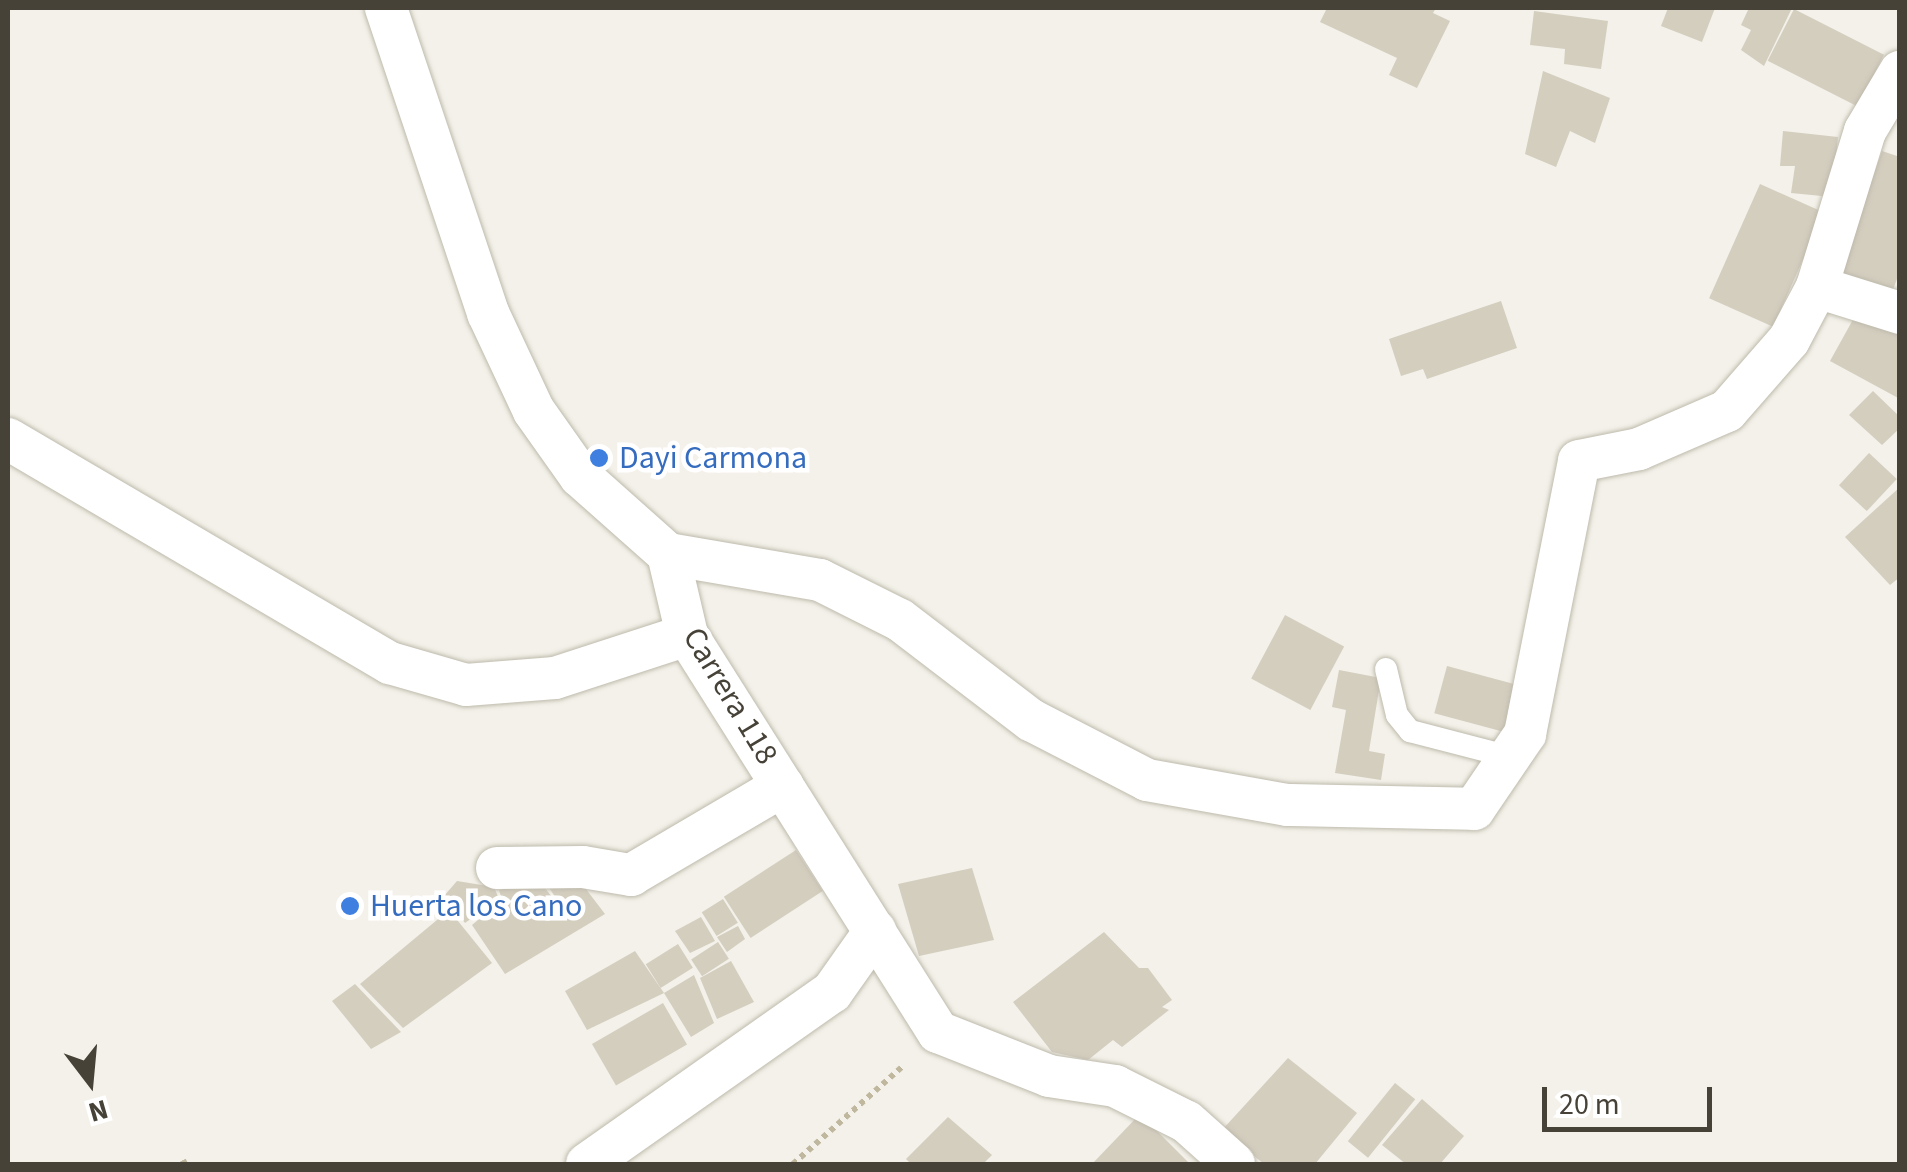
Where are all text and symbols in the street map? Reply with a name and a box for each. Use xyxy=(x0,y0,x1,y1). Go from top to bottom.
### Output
place label: Dayi Carmona xyxy=(619,439,807,477)
marker: Dayi Carmona xyxy=(588,447,610,469)
street label: Carrera 118 xyxy=(674,621,786,771)
place label: Huerta los Cano xyxy=(370,887,582,925)
marker: Huerta los Cano xyxy=(339,895,361,917)
north arrow xyxy=(40,1032,140,1132)
scale bar xyxy=(1547,1067,1717,1129)
text: 20 m xyxy=(1559,1083,1620,1126)
text: N xyxy=(84,1089,113,1133)

